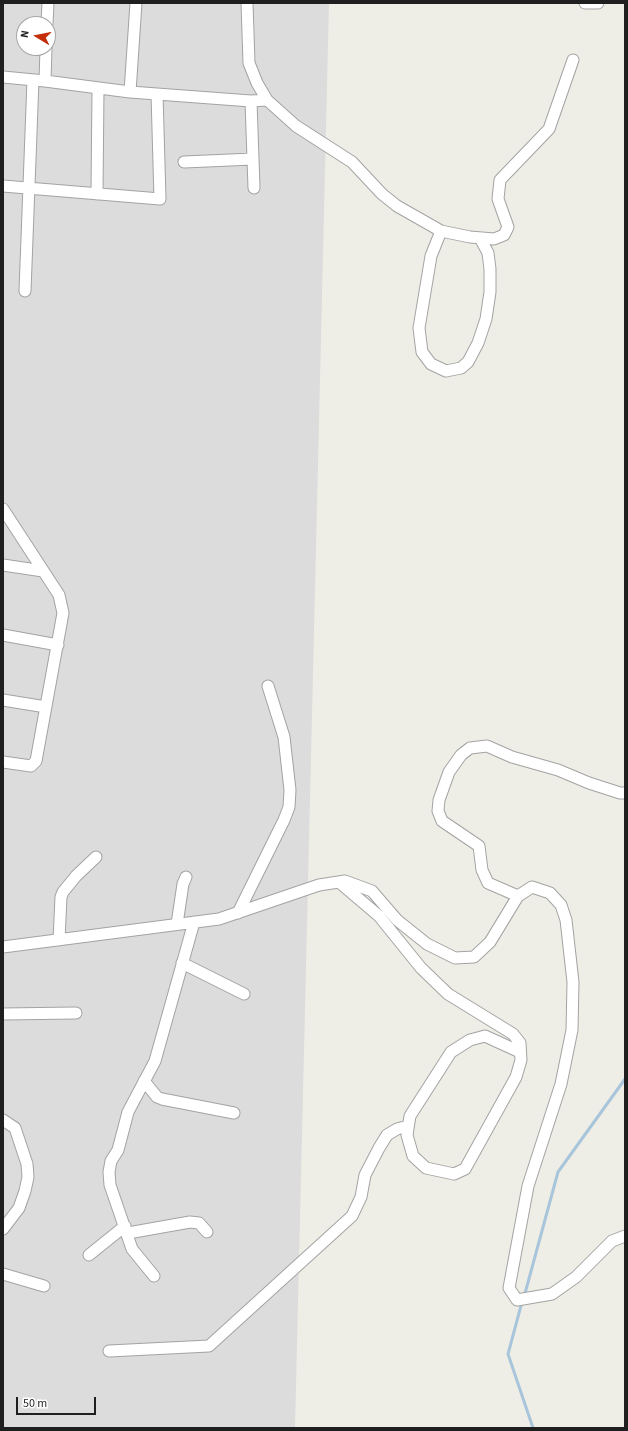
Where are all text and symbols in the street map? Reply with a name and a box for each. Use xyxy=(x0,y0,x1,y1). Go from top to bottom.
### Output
north arrow xyxy=(16,16,56,56)
text: N xyxy=(17,29,33,39)
scale bar xyxy=(18,1389,98,1415)
text: 50 m xyxy=(23,1395,47,1412)

